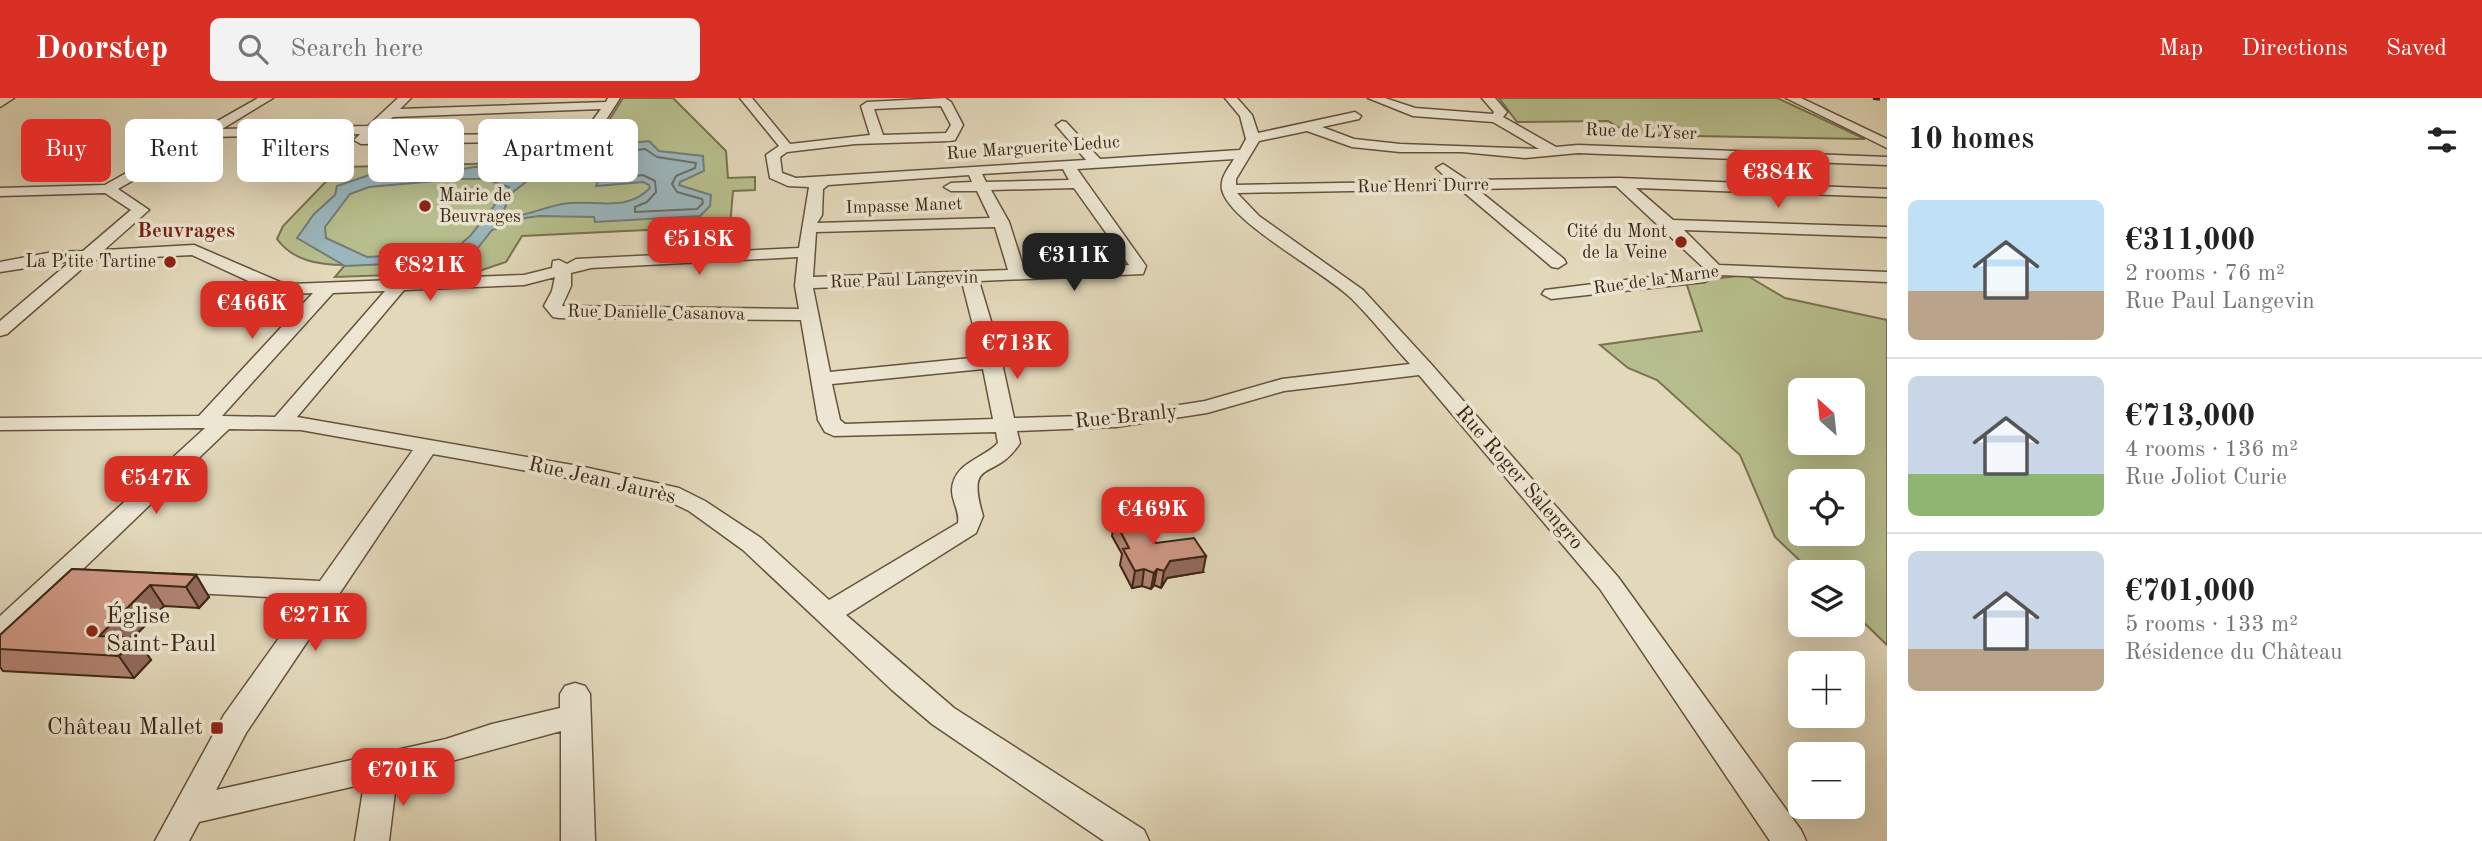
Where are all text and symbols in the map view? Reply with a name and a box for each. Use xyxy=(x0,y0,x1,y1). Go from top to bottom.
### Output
search box xyxy=(210,18,700,81)
icon: search xyxy=(234,30,272,68)
text: Doorstep xyxy=(35,33,168,66)
text: Search here xyxy=(290,36,423,62)
text: Map xyxy=(2159,37,2203,61)
text: Directions xyxy=(2241,37,2348,61)
text: Saved xyxy=(2386,37,2447,61)
chip: Buy xyxy=(21,119,111,182)
chip: Rent xyxy=(125,119,223,182)
chip: Filters xyxy=(237,119,354,182)
chip: New xyxy=(368,119,464,182)
chip: Apartment xyxy=(478,119,638,182)
street label: Rue de L'Yser xyxy=(1585,121,1698,143)
icon: filters xyxy=(2423,121,2461,159)
text: 10 homes xyxy=(1908,125,2034,155)
street label: Rue Marguerite Leduc xyxy=(946,133,1120,163)
pin: €384K xyxy=(1729,150,1827,210)
text: €384K xyxy=(1742,161,1814,184)
street label: Rue Henri Durre xyxy=(1357,176,1489,196)
place label: Mairie de Beuvrages xyxy=(439,187,521,226)
street label: Impasse Manet xyxy=(845,195,963,217)
marker: Mairie de Beuvrages xyxy=(417,198,433,214)
pin: €518K xyxy=(650,218,748,277)
district label: Beuvrages xyxy=(137,221,235,242)
place label: Cité du Mont de la Veine xyxy=(1566,223,1667,262)
text: €311,000 xyxy=(2125,226,2255,256)
text: €518K xyxy=(663,228,735,251)
icon: home xyxy=(1964,228,2048,312)
pin: €311K xyxy=(1025,234,1123,293)
marker: Cité du Mont de la Veine xyxy=(1673,234,1689,250)
pin: €821K xyxy=(381,244,479,303)
text: €311K xyxy=(1038,244,1110,267)
place label: La P'tite Tartine xyxy=(25,253,156,271)
marker: La P'tite Tartine xyxy=(162,254,178,270)
text: €821K xyxy=(394,254,466,277)
street label: Rue de la Marne xyxy=(1592,262,1720,298)
text: 2 rooms · 76 m² xyxy=(2125,262,2285,285)
street label: Rue Paul Langevin xyxy=(829,268,979,292)
pin: €466K xyxy=(203,282,301,341)
text: Rue Paul Langevin xyxy=(2125,290,2315,313)
text: €466K xyxy=(216,292,288,315)
street label: Rue Danielle Casanova xyxy=(567,302,745,324)
pin: €713K xyxy=(968,322,1066,381)
text: €713K xyxy=(981,332,1053,355)
north arrow xyxy=(1788,378,1866,455)
map controls xyxy=(1788,378,1865,819)
street label: Rue Branly xyxy=(1073,401,1179,433)
street label: Rue Roger Salengro xyxy=(1451,402,1587,554)
text: €713,000 xyxy=(2125,402,2255,432)
icon: home xyxy=(1964,404,2048,488)
text: 4 rooms · 136 m² xyxy=(2125,438,2298,461)
street label: Rue Jean Jaurès xyxy=(526,454,678,508)
pin: €547K xyxy=(107,456,205,516)
text: Rue Joliot Curie xyxy=(2125,466,2287,489)
text: €547K xyxy=(120,467,192,490)
button: locate xyxy=(1788,469,1865,546)
pin: €469K xyxy=(1104,488,1202,547)
text: €469K xyxy=(1117,498,1189,521)
button: layers xyxy=(1788,560,1865,637)
text: €701,000 xyxy=(2125,577,2255,607)
icon: home xyxy=(1964,579,2048,663)
pin: €271K xyxy=(266,594,364,653)
place label: Église Saint-Paul xyxy=(106,601,216,657)
text: €271K xyxy=(279,604,351,627)
text: 5 rooms · 133 m² xyxy=(2125,613,2298,636)
marker: Église Saint-Paul xyxy=(84,623,100,639)
text: Résidence du Château xyxy=(2125,641,2343,664)
button: + xyxy=(1788,651,1865,728)
place label: Château Mallet xyxy=(47,716,203,740)
marker: Château Mallet xyxy=(209,720,225,736)
button: − xyxy=(1788,742,1865,819)
pin: €701K xyxy=(354,748,452,808)
text: €701K xyxy=(367,759,439,782)

